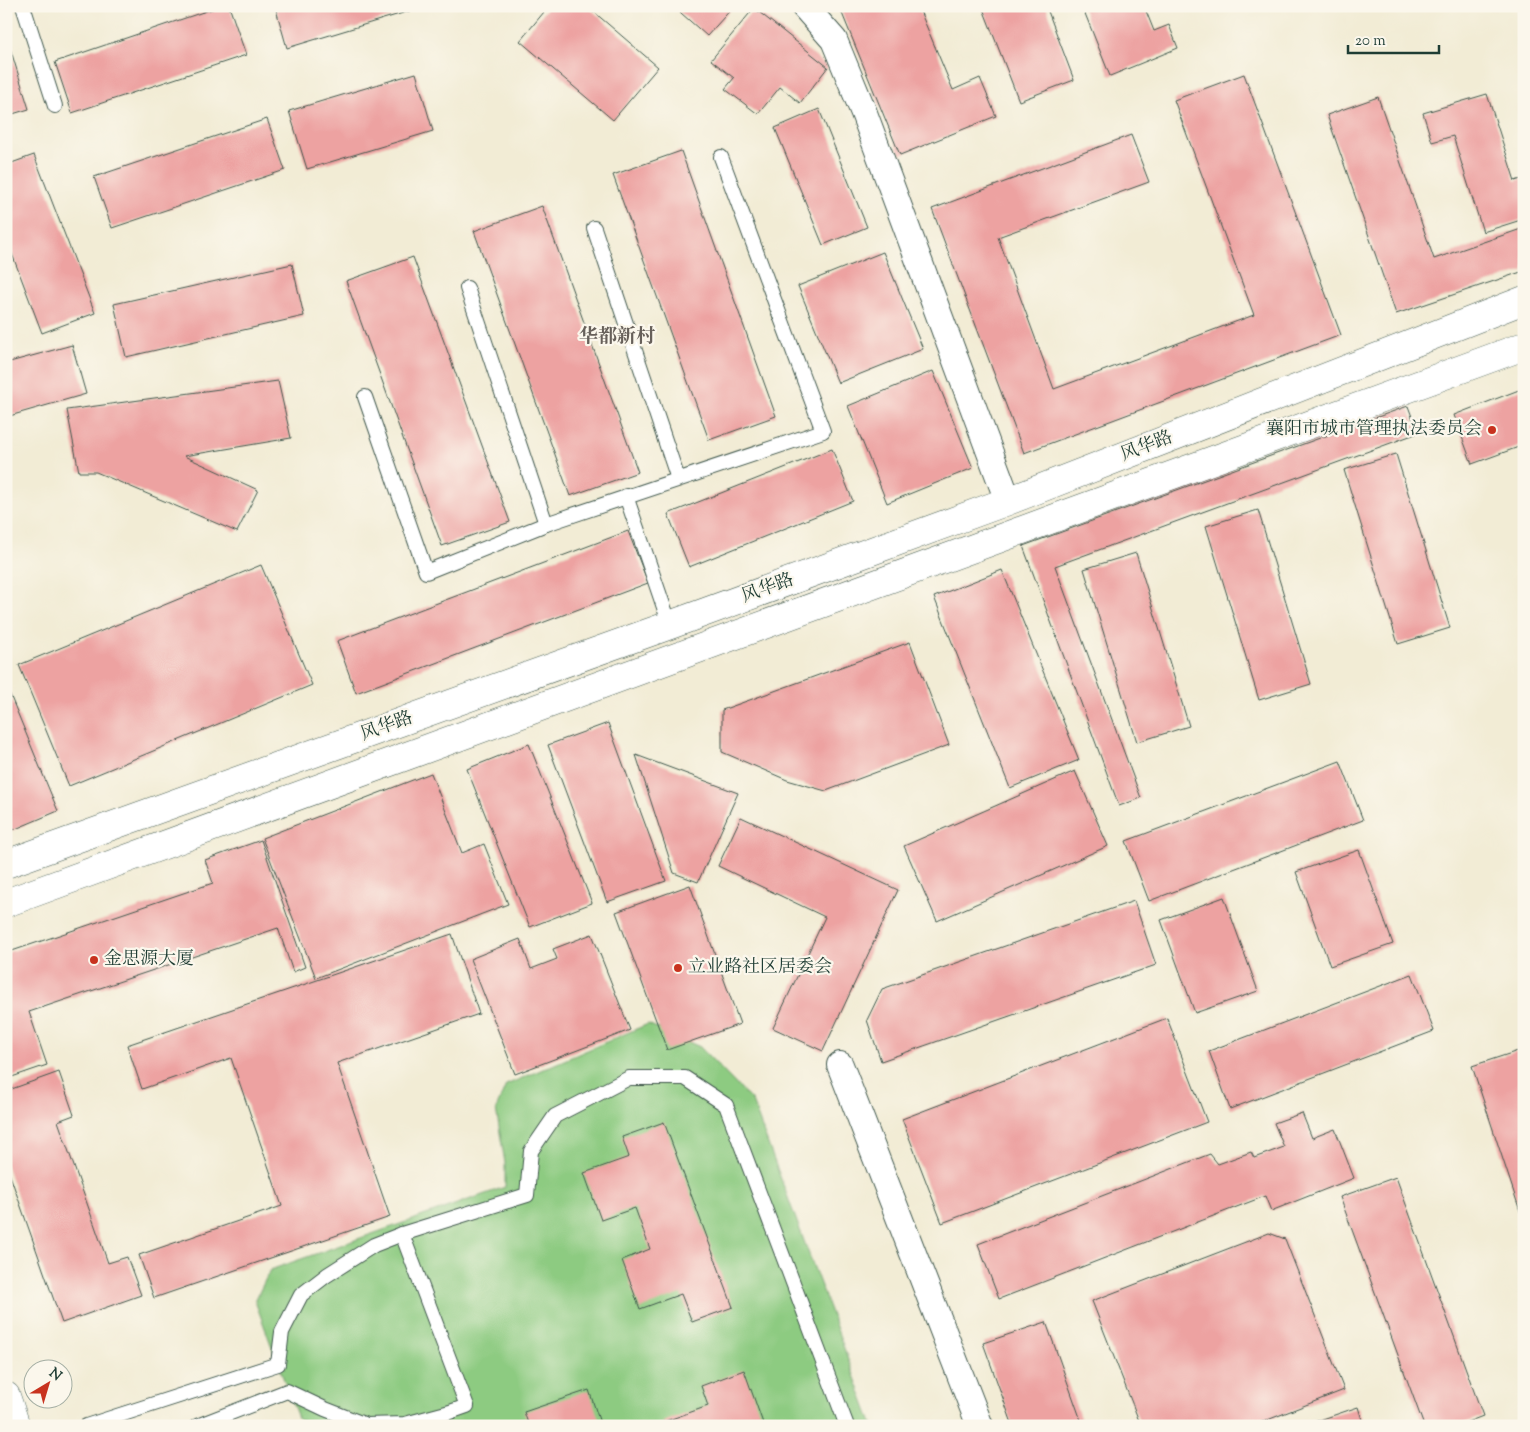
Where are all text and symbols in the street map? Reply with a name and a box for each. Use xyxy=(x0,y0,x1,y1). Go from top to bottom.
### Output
scale bar xyxy=(1348,22,1439,54)
text: 20 m xyxy=(1355,31,1386,52)
district label: 华都新村 xyxy=(579,324,655,351)
place label: 襄阳市城市管理执法委员会 xyxy=(1266,417,1482,443)
marker: 襄阳市城市管理执法委员会 xyxy=(1486,424,1498,436)
street label: 风华路 xyxy=(1117,425,1177,469)
street label: 风华路 xyxy=(738,568,798,610)
street label: 风华路 xyxy=(357,706,417,748)
place label: 金思源大厦 xyxy=(104,947,194,973)
marker: 金思源大厦 xyxy=(88,954,100,966)
place label: 立业路社区居委会 xyxy=(688,955,832,981)
marker: 立业路社区居委会 xyxy=(672,962,684,974)
north arrow xyxy=(22,1360,72,1410)
text: N xyxy=(44,1364,65,1387)

